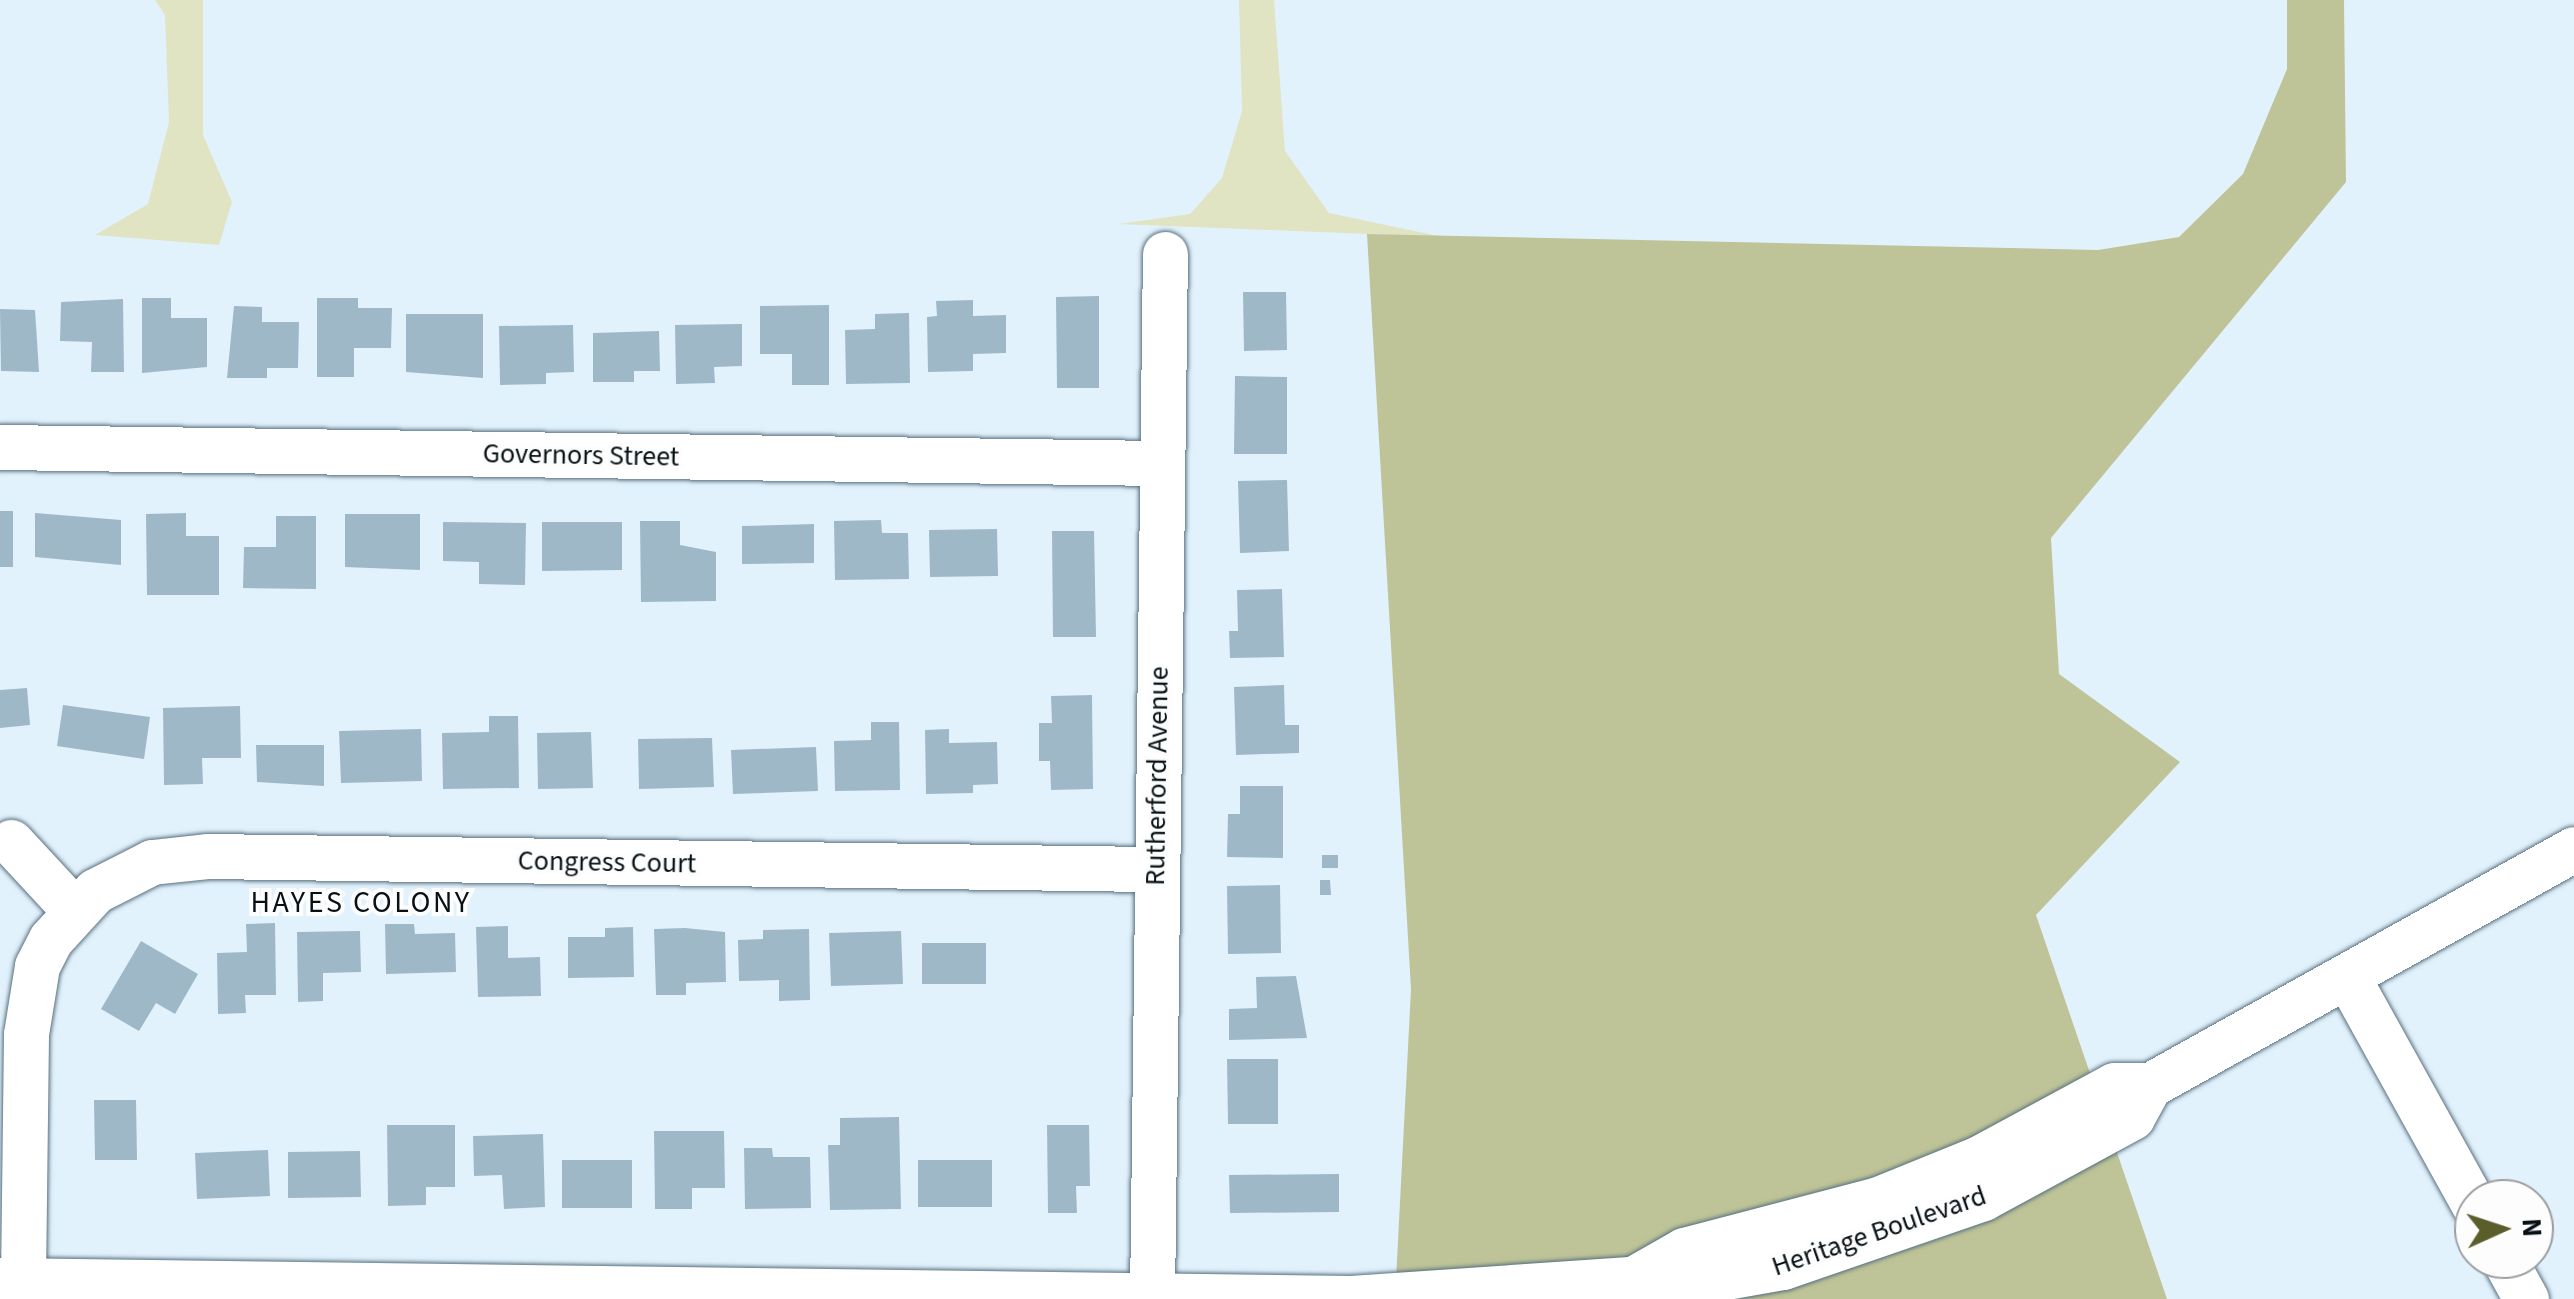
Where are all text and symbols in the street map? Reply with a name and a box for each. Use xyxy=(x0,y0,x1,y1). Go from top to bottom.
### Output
street label: Governors Street xyxy=(482,436,680,474)
street label: Rutherford Avenue xyxy=(1138,666,1176,886)
street label: Congress Court xyxy=(517,844,697,880)
district label: HAYES COLONY xyxy=(250,885,472,921)
street label: Heritage Boulevard xyxy=(1767,1179,1991,1283)
north arrow xyxy=(2454,1179,2554,1279)
text: N xyxy=(2512,1217,2552,1238)

